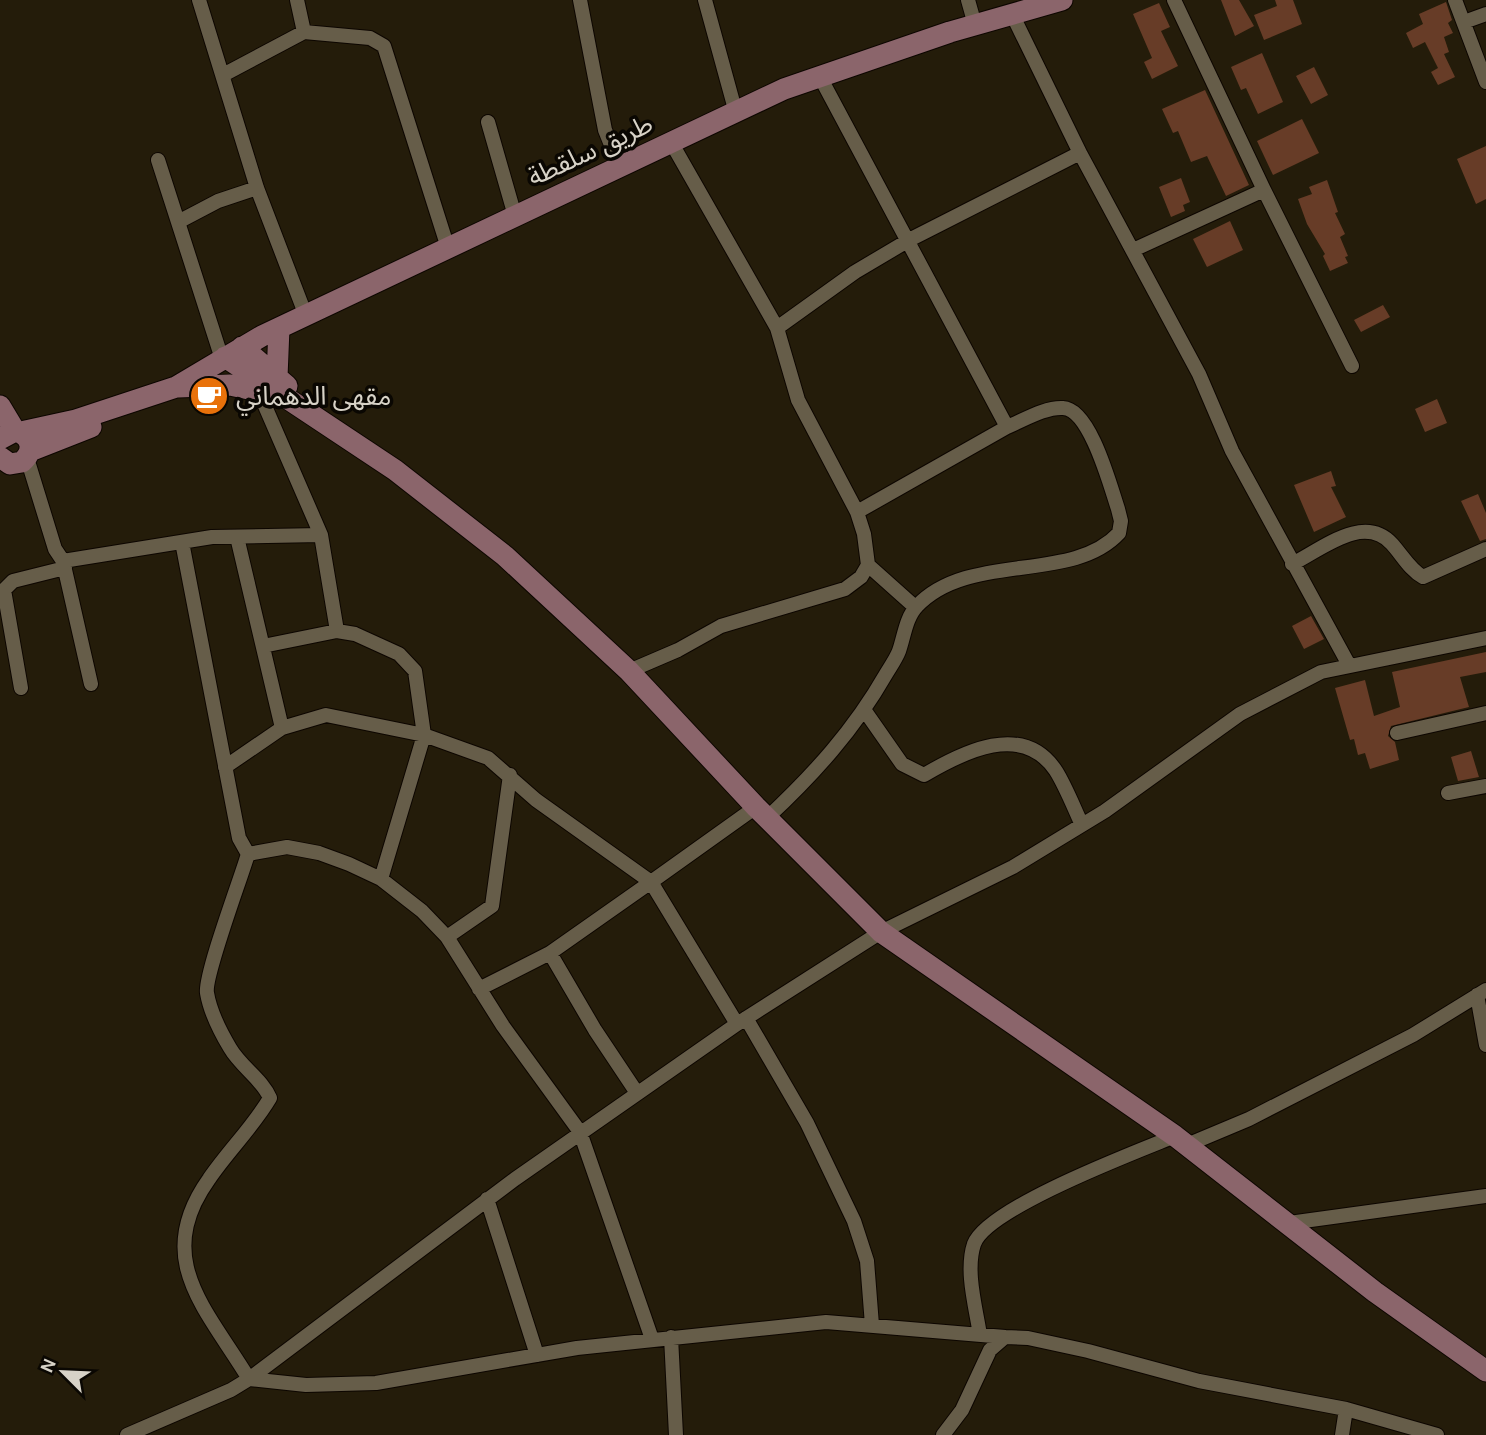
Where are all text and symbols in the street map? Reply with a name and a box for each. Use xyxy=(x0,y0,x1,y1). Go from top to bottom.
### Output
street label: طريق سلقطة xyxy=(523,108,658,193)
cafe icon: مقهى الدهماني xyxy=(188,375,230,417)
place label: مقهى الدهماني xyxy=(236,381,391,416)
north arrow xyxy=(28,1337,98,1407)
text: N xyxy=(36,1355,61,1376)

